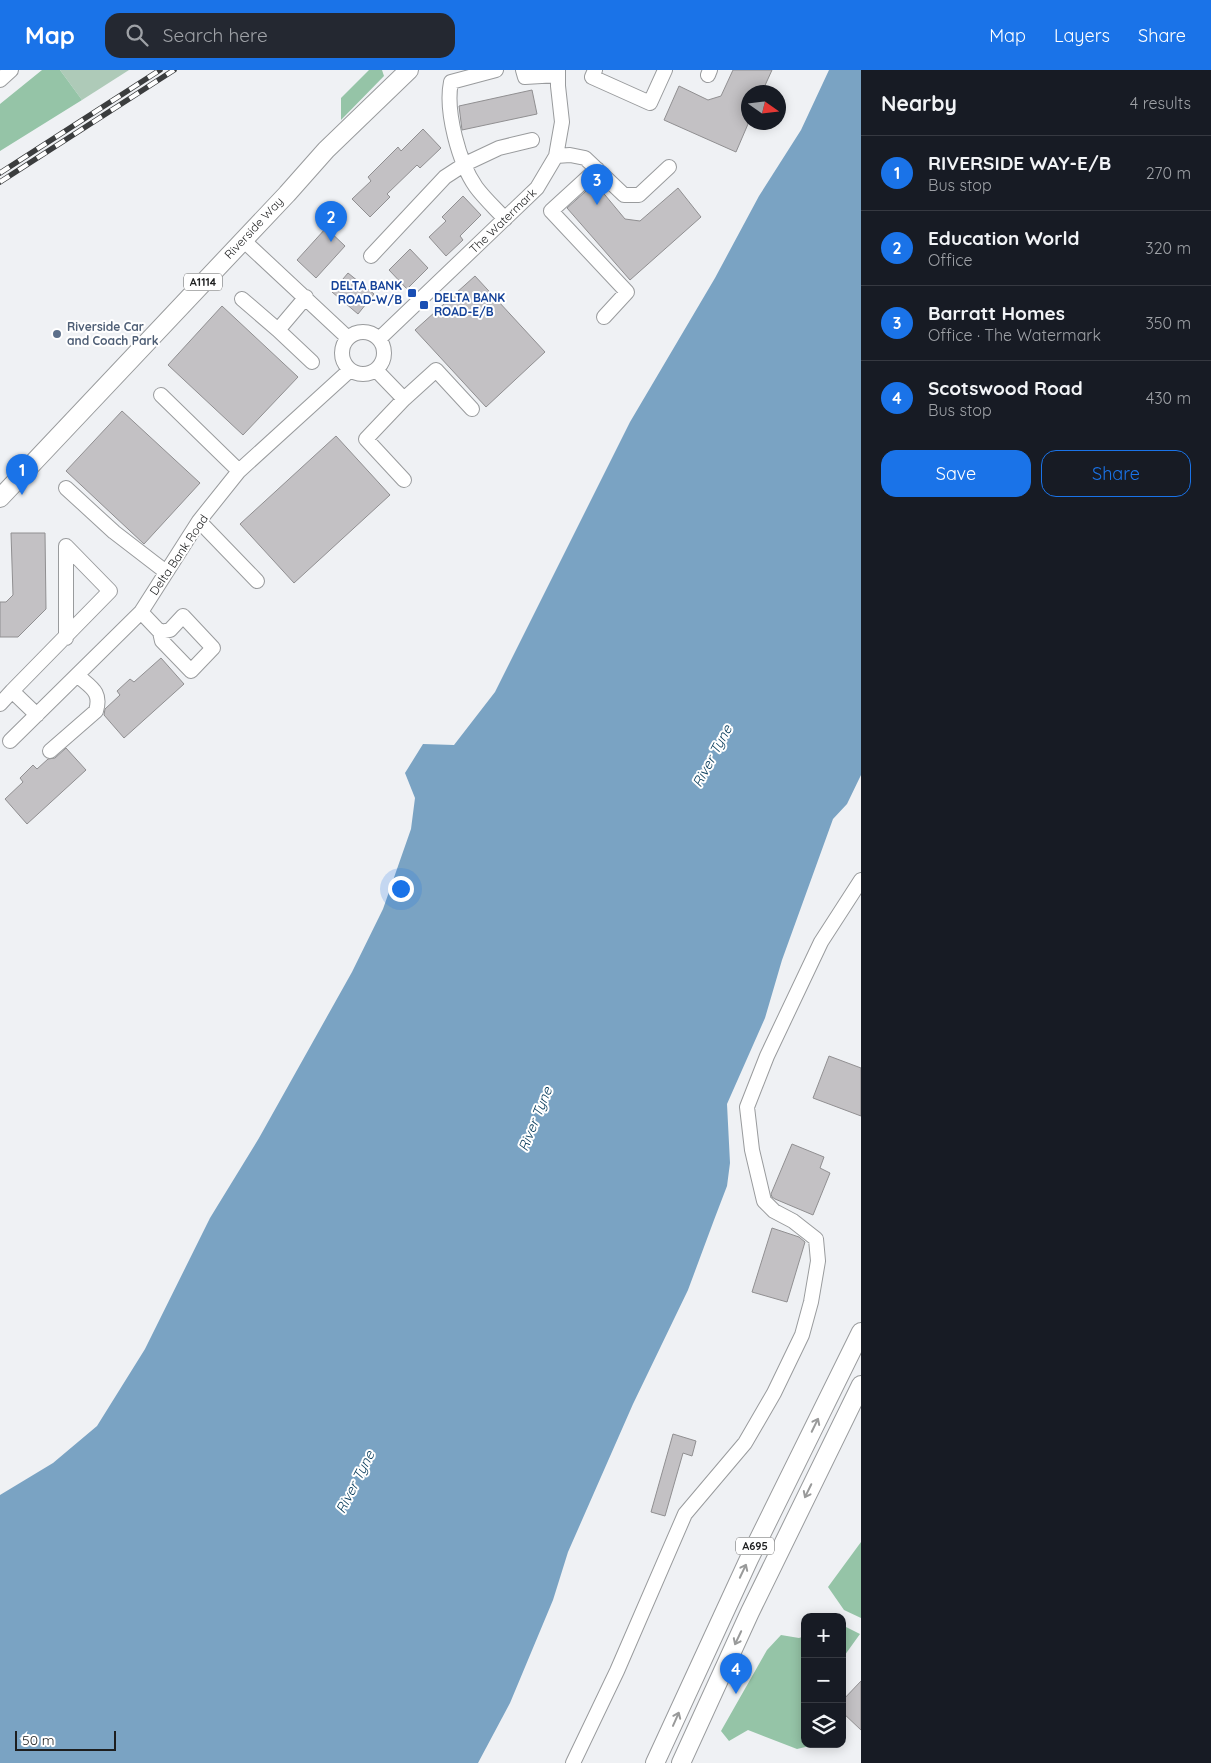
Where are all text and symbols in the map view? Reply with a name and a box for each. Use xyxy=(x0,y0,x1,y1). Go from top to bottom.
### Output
search box xyxy=(105,13,455,58)
text: Map xyxy=(25,20,75,50)
icon: search xyxy=(123,21,151,49)
text: Search here xyxy=(163,23,268,47)
text: Map xyxy=(989,24,1026,47)
text: Layers xyxy=(1054,24,1110,47)
text: Share xyxy=(1138,24,1186,47)
north arrow xyxy=(741,85,786,130)
text: Nearby xyxy=(881,90,957,116)
text: 4 results xyxy=(1130,93,1191,113)
text: RIVERSIDE WAY-E/B xyxy=(928,151,1111,175)
text: 1 xyxy=(894,163,900,183)
text: 270 m xyxy=(1146,163,1191,183)
pin: 3 xyxy=(581,164,613,205)
text: Bus stop xyxy=(928,175,992,195)
street label: The Watermark xyxy=(466,185,539,256)
street label: Riverside Way xyxy=(221,194,286,262)
pin: 2 xyxy=(315,201,347,242)
text: Education World xyxy=(928,226,1079,250)
text: 2 xyxy=(892,238,902,258)
text: 320 m xyxy=(1145,238,1191,258)
text: Office xyxy=(928,250,973,270)
road number: A1114 xyxy=(184,273,222,290)
place label: DELTA BANK ROAD-W/B xyxy=(331,278,402,307)
marker: DELTA BANK ROAD-W/B xyxy=(406,287,418,299)
place label: DELTA BANK ROAD-E/B xyxy=(434,290,505,319)
marker: DELTA BANK ROAD-E/B xyxy=(418,299,430,311)
text: Barratt Homes xyxy=(928,301,1065,325)
text: 3 xyxy=(893,313,901,333)
text: 350 m xyxy=(1145,313,1191,333)
place label: Riverside Car and Coach Park xyxy=(67,319,159,348)
text: Office · The Watermark xyxy=(928,325,1101,345)
marker: Riverside Car and Coach Park xyxy=(51,328,63,340)
text: Scotswood Road xyxy=(928,376,1083,400)
text: 4 xyxy=(892,388,902,408)
text: 430 m xyxy=(1146,388,1191,408)
text: Bus stop xyxy=(928,400,992,420)
button: Save xyxy=(881,450,1031,497)
button: Share xyxy=(1041,450,1191,497)
pin: 1 xyxy=(6,454,38,495)
street label: Delta Bank Road xyxy=(146,511,211,598)
water label: River Tyne xyxy=(688,721,736,790)
your location xyxy=(388,876,414,902)
water label: River Tyne xyxy=(514,1083,556,1154)
one-way arrow xyxy=(811,1418,820,1433)
water label: River Tyne xyxy=(332,1447,379,1516)
one-way arrow xyxy=(803,1483,812,1498)
road number: A695 xyxy=(736,1538,774,1554)
one-way arrow xyxy=(739,1564,749,1579)
map controls xyxy=(801,1613,846,1748)
button: + xyxy=(801,1613,846,1658)
one-way arrow xyxy=(733,1630,743,1645)
pin: 4 xyxy=(720,1653,752,1694)
button: − xyxy=(801,1658,846,1703)
button: layers xyxy=(801,1703,846,1748)
one-way arrow xyxy=(671,1712,681,1727)
scale bar xyxy=(15,1728,116,1751)
text: 50 m xyxy=(22,1731,55,1749)

